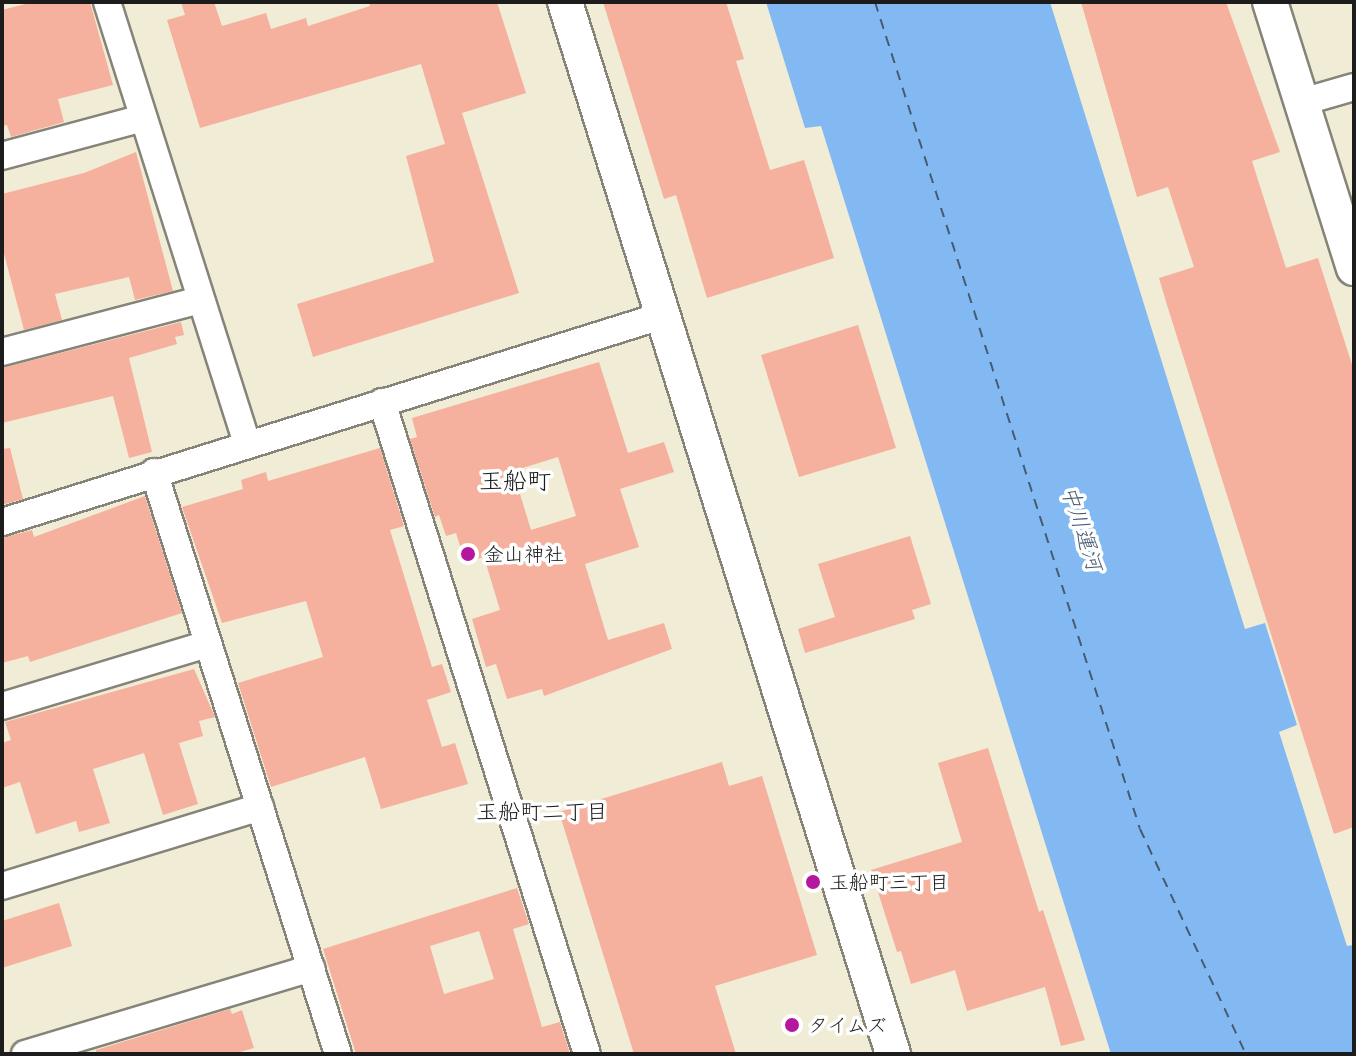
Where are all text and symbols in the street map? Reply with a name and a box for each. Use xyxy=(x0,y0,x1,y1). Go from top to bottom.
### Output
district label: 玉船町 xyxy=(479,468,551,496)
water label: 中川運河 xyxy=(1056,482,1108,574)
place label: 金山神社 xyxy=(484,542,564,566)
marker: 金山神社 xyxy=(459,545,477,563)
district label: 玉船町二丁目 xyxy=(476,799,608,825)
place label: 玉船町三丁目 xyxy=(829,870,949,894)
marker: 玉船町三丁目 xyxy=(804,873,822,891)
place label: タイムズ xyxy=(808,1013,888,1037)
marker: タイムズ xyxy=(783,1016,801,1034)

